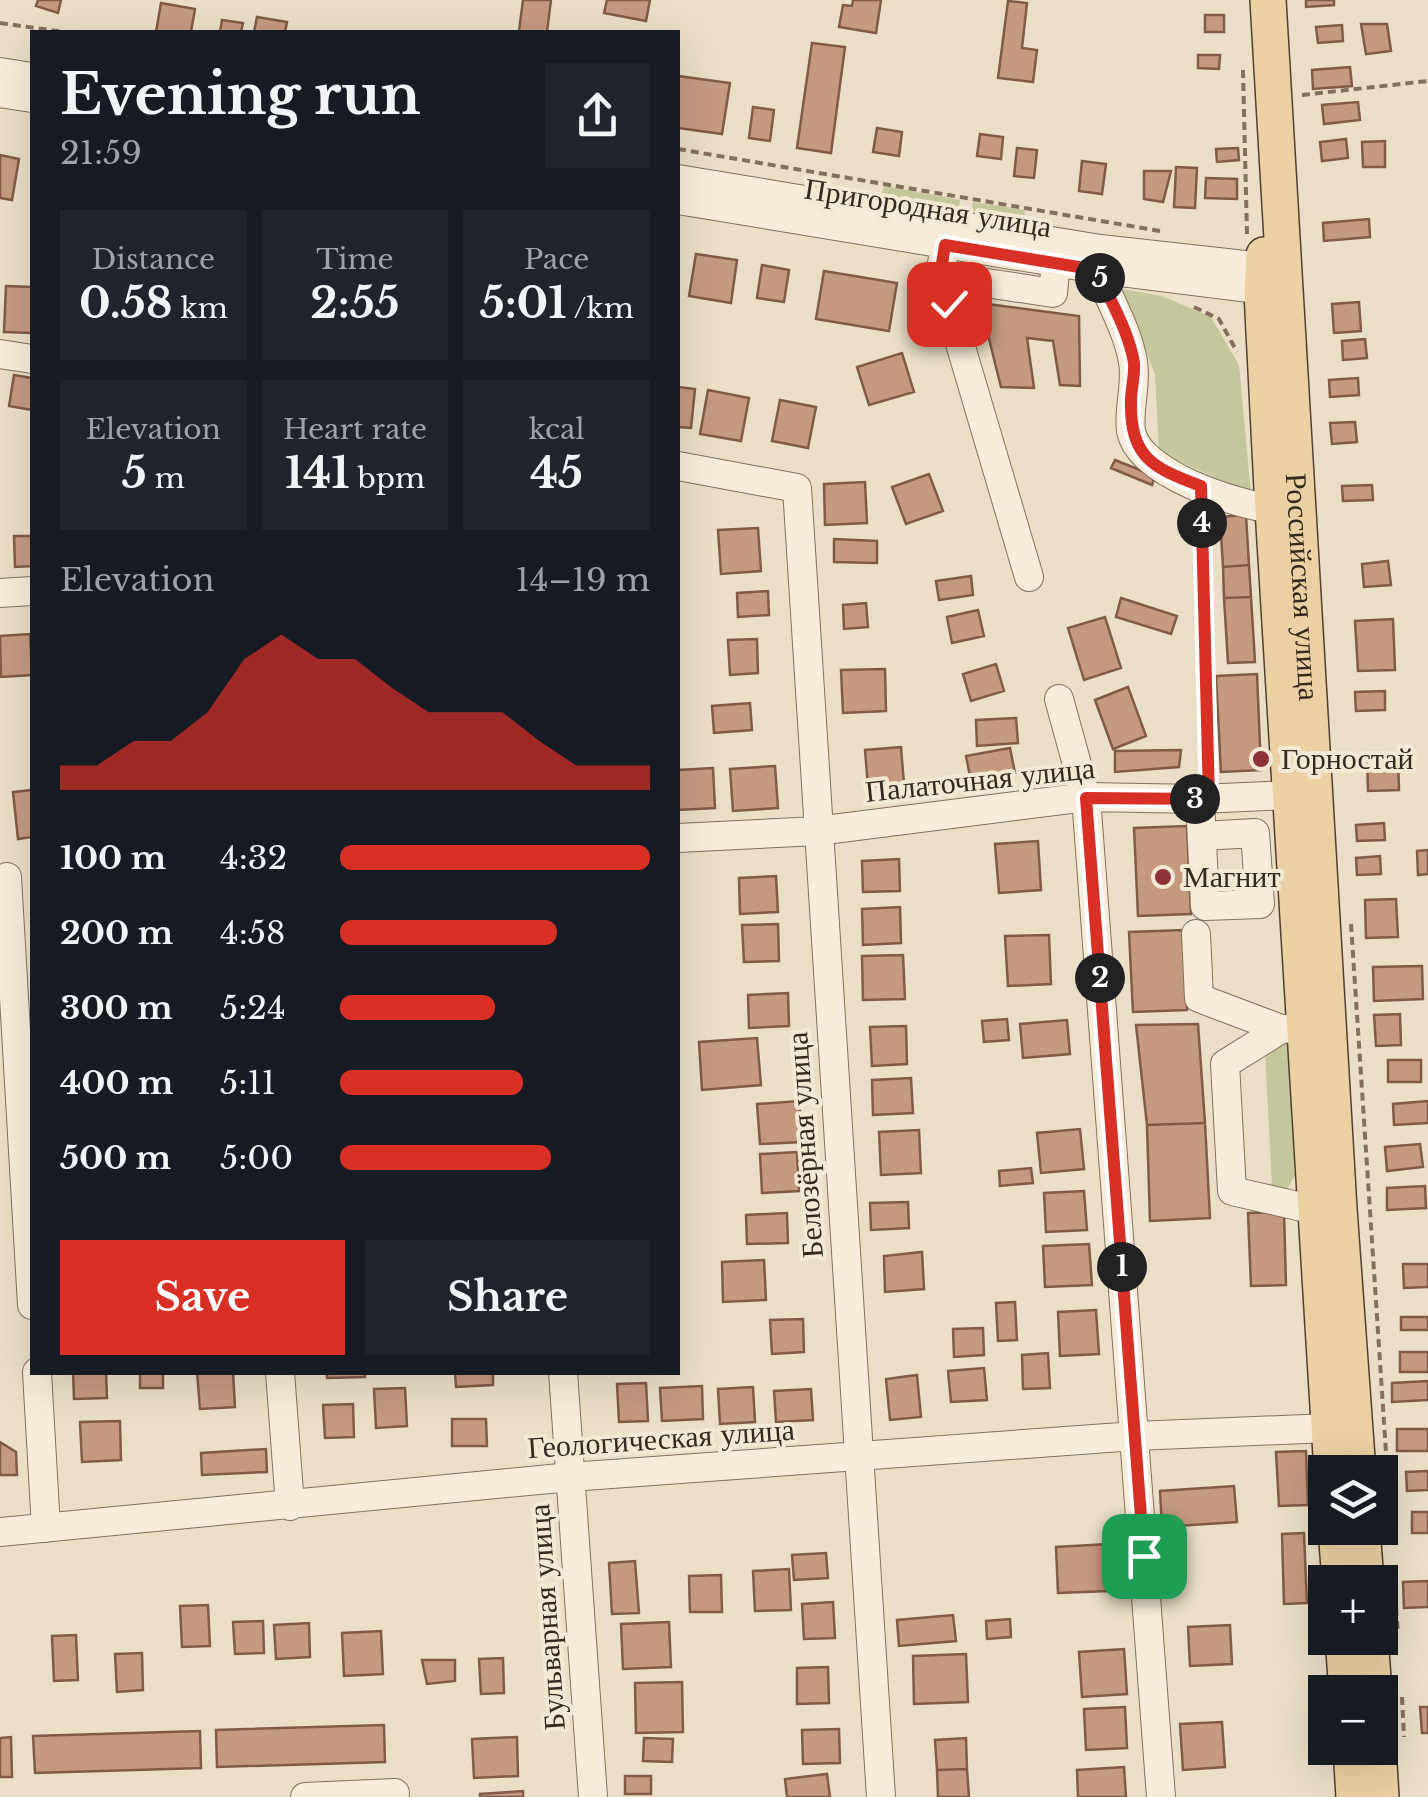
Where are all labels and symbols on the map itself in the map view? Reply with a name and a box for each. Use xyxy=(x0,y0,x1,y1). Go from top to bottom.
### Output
street label: Пригородная улица xyxy=(802,170,1054,245)
pin: 5 xyxy=(1075,253,1125,303)
pin xyxy=(907,262,992,347)
street label: Российская улица xyxy=(1278,472,1328,702)
pin: 4 xyxy=(1177,498,1227,548)
place label: Горностай xyxy=(1281,740,1414,777)
marker: Горностай xyxy=(1250,748,1272,770)
street label: Палаточная улица xyxy=(863,749,1097,810)
pin: 3 xyxy=(1170,774,1220,824)
place label: Магнит xyxy=(1183,858,1281,895)
marker: Магнит xyxy=(1152,866,1174,888)
pin: 2 xyxy=(1075,953,1125,1003)
street label: Белозёрная улица xyxy=(778,1031,831,1259)
pin: 1 xyxy=(1097,1242,1147,1292)
street label: Геологическая улица xyxy=(526,1411,796,1466)
street label: Бульварная улица xyxy=(520,1503,573,1731)
pin xyxy=(1102,1514,1187,1599)

